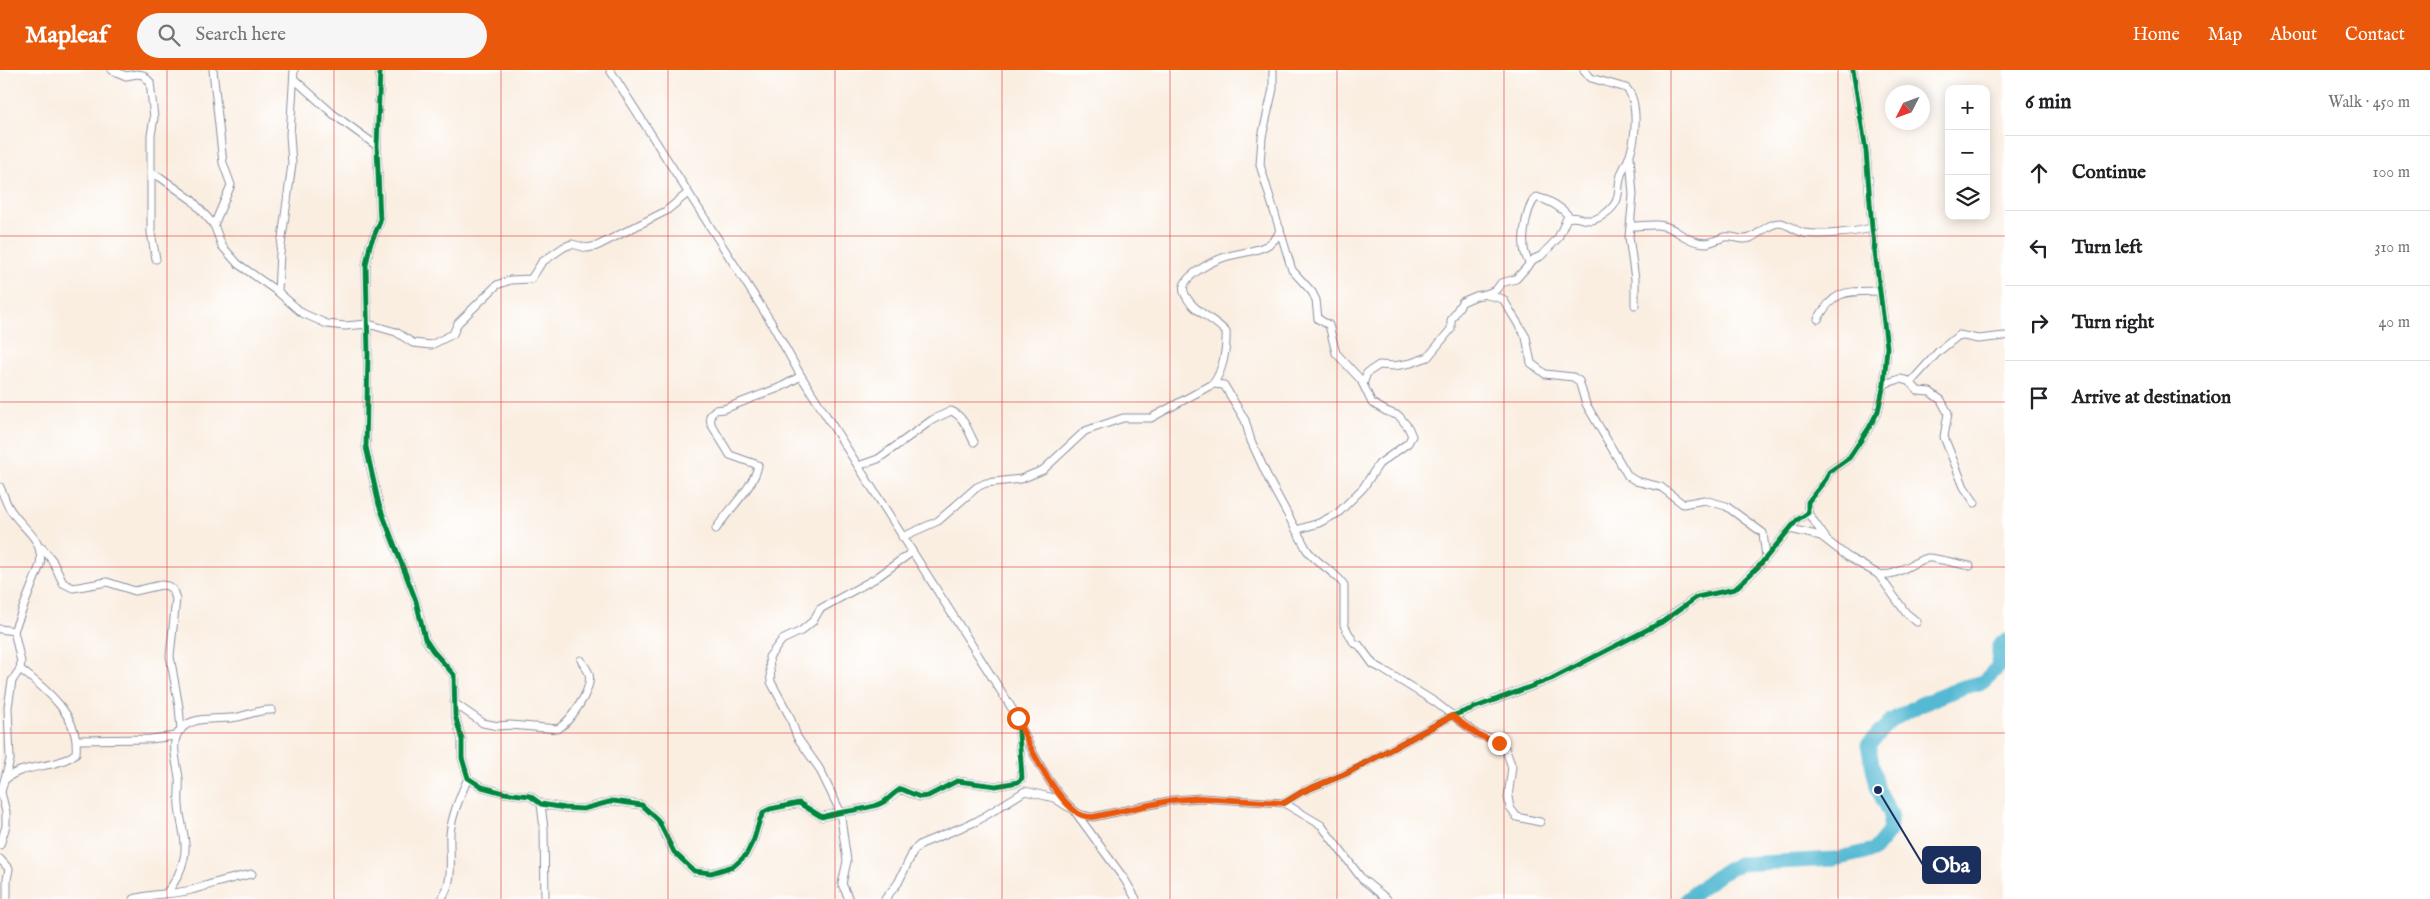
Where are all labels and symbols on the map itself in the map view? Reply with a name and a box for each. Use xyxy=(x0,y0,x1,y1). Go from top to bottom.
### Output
north arrow xyxy=(1885,85,1930,130)
route start xyxy=(1007,707,1030,730)
route end xyxy=(1488,732,1511,755)
callout: Oba xyxy=(1923,847,1980,883)
text: Oba xyxy=(1932,853,1971,880)

